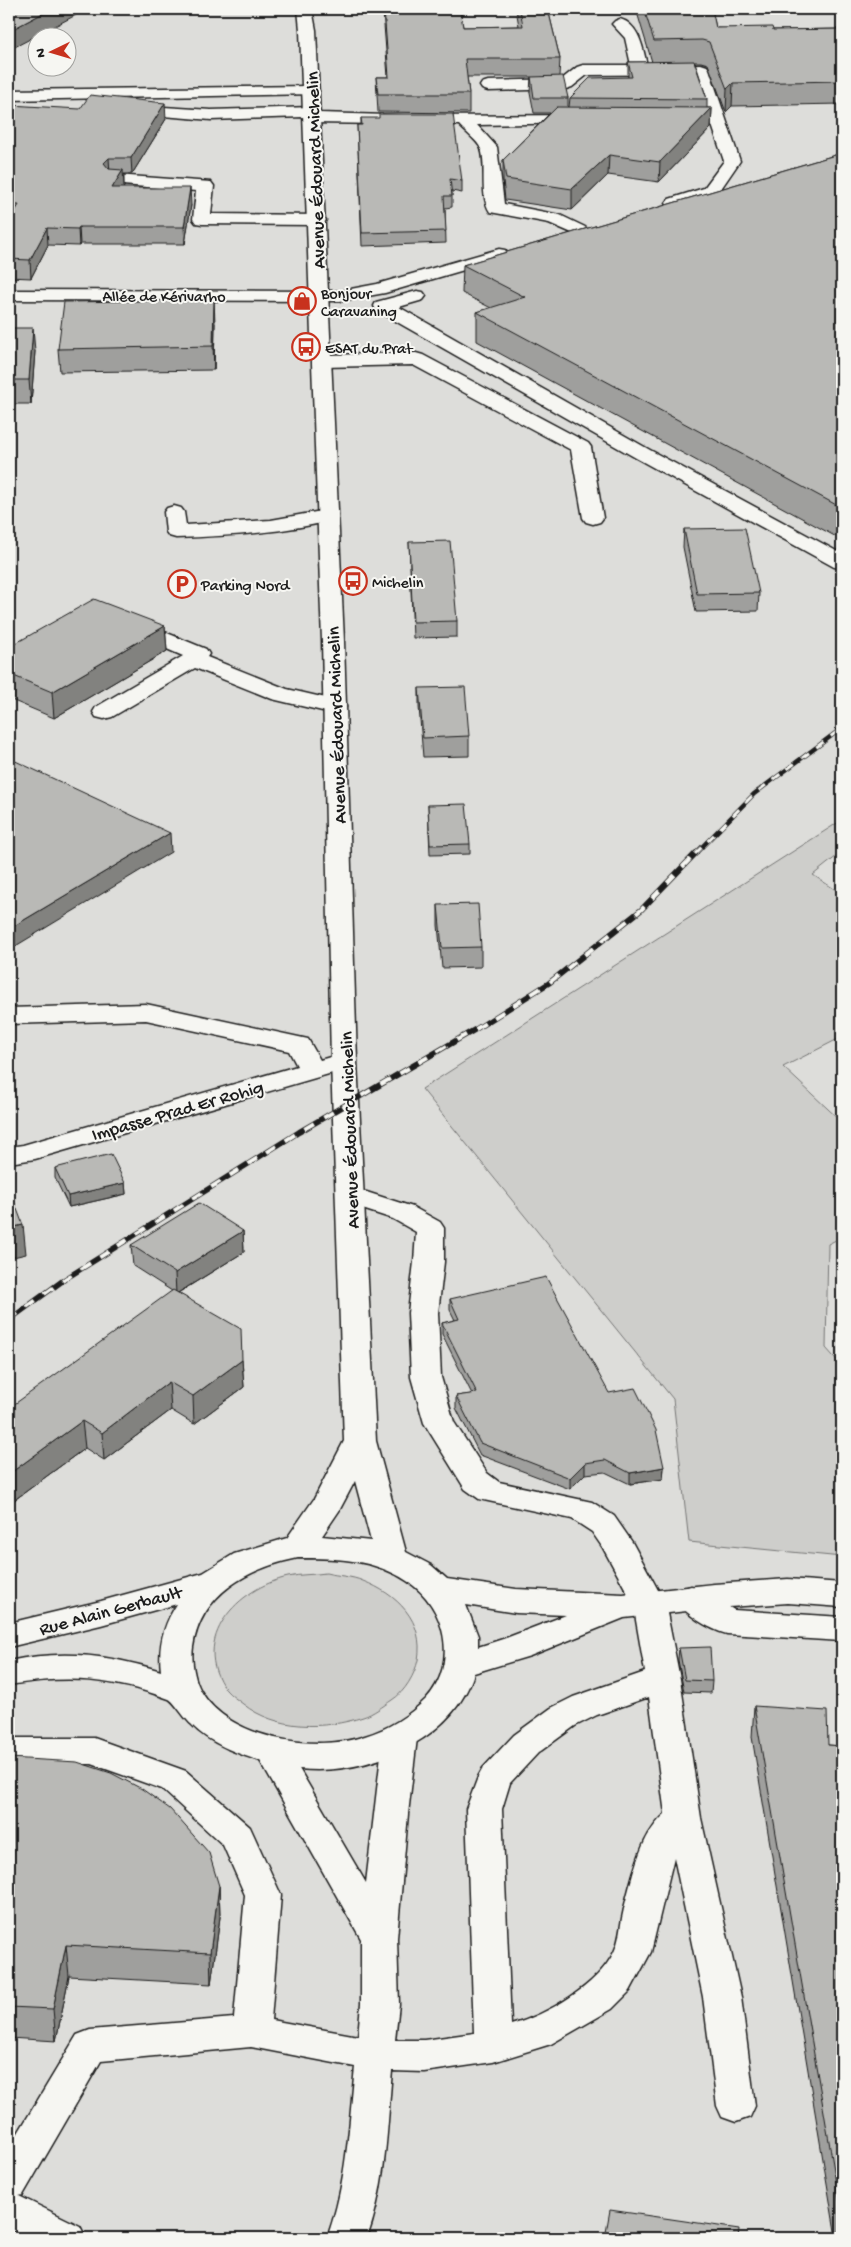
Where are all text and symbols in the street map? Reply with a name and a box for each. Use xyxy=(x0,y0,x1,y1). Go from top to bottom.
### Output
north arrow xyxy=(28,28,78,78)
text: N xyxy=(33,48,50,58)
street label: Avenue Édouard Michelin xyxy=(303,71,332,269)
shop icon: Bonjour Caravaning xyxy=(287,286,317,316)
place label: Bonjour Caravaning xyxy=(320,286,397,323)
street label: Allée de Kérivarho xyxy=(103,289,225,308)
bus stop icon: ESAT du Prat xyxy=(291,332,321,362)
place label: ESAT du Prat xyxy=(325,341,414,360)
bus stop icon: Michelin xyxy=(338,566,368,596)
parking icon: Parking Nord xyxy=(167,569,197,599)
place label: Michelin xyxy=(372,575,424,594)
place label: Parking Nord xyxy=(200,578,291,597)
street label: Avenue Édouard Michelin xyxy=(324,626,353,824)
street label: Avenue Édouard Michelin xyxy=(337,1031,366,1229)
street label: Impasse Prad Er Rohig xyxy=(89,1077,267,1148)
street label: Rue Alain Gerbault xyxy=(37,1582,187,1642)

